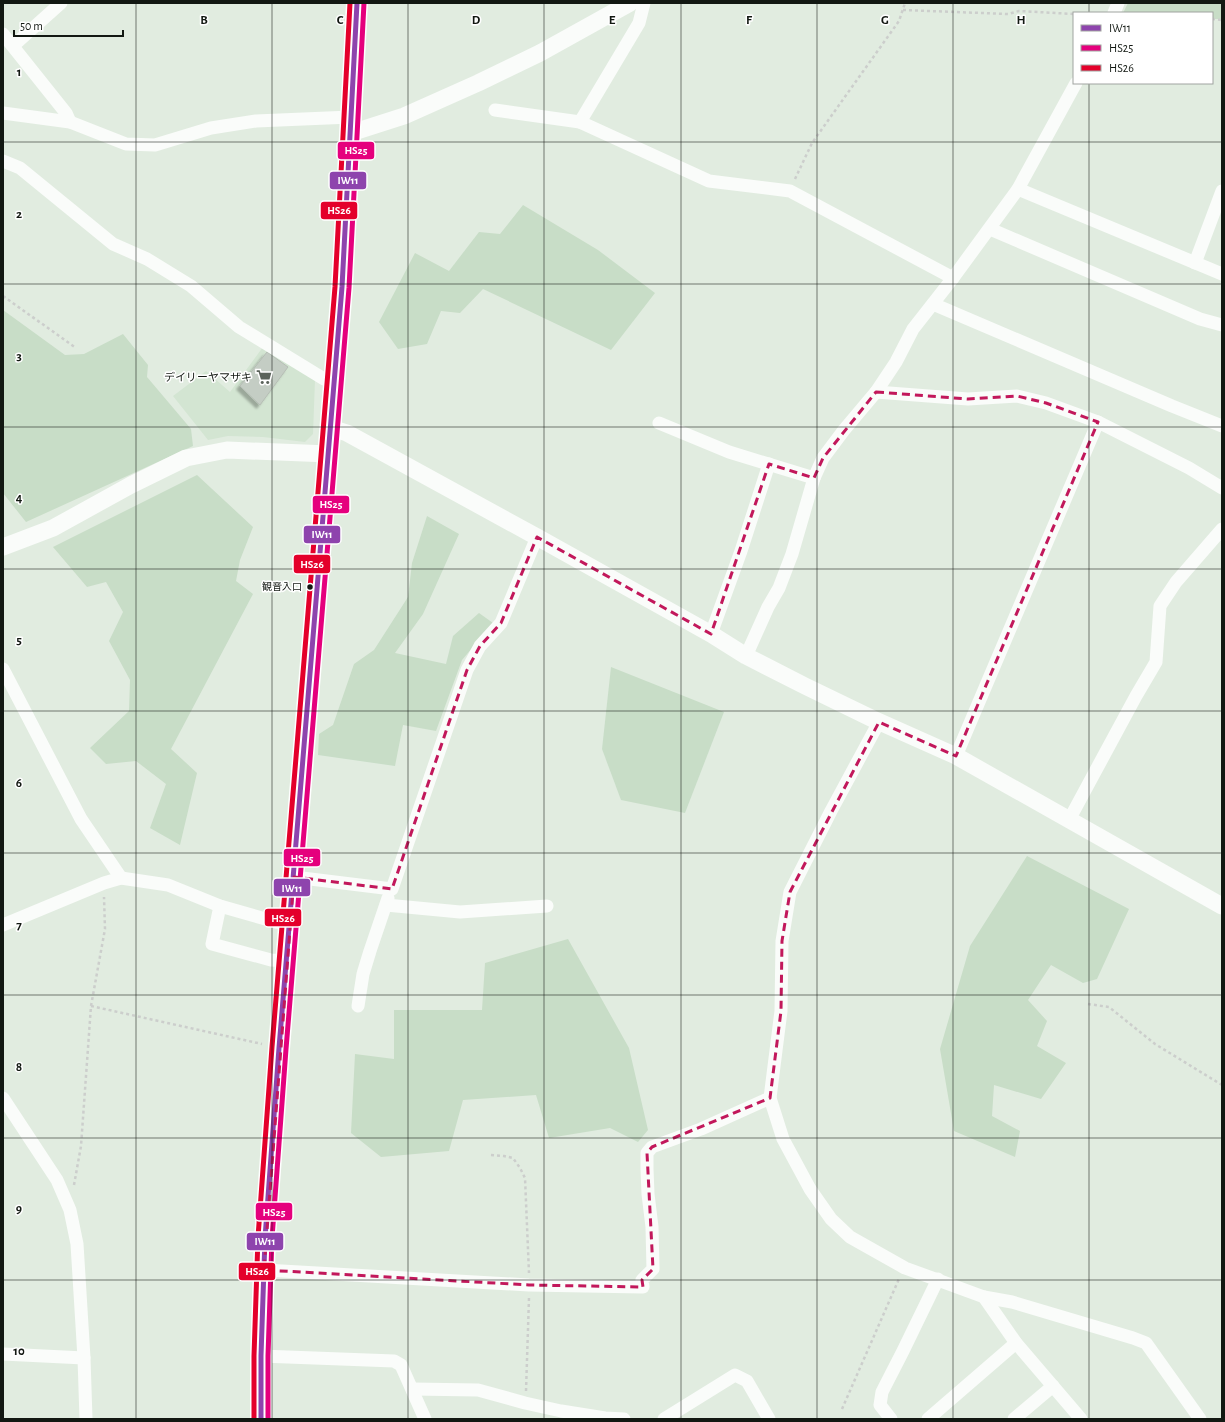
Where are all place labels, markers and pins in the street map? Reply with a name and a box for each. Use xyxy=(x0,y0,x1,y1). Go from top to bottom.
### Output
supermarket icon: デイリーヤマザキ xyxy=(255,368,273,386)
place label: デイリーヤマザキ xyxy=(164,371,252,383)
place label: 観音入口 xyxy=(262,581,302,592)
marker: 観音入口 xyxy=(305,582,315,592)

